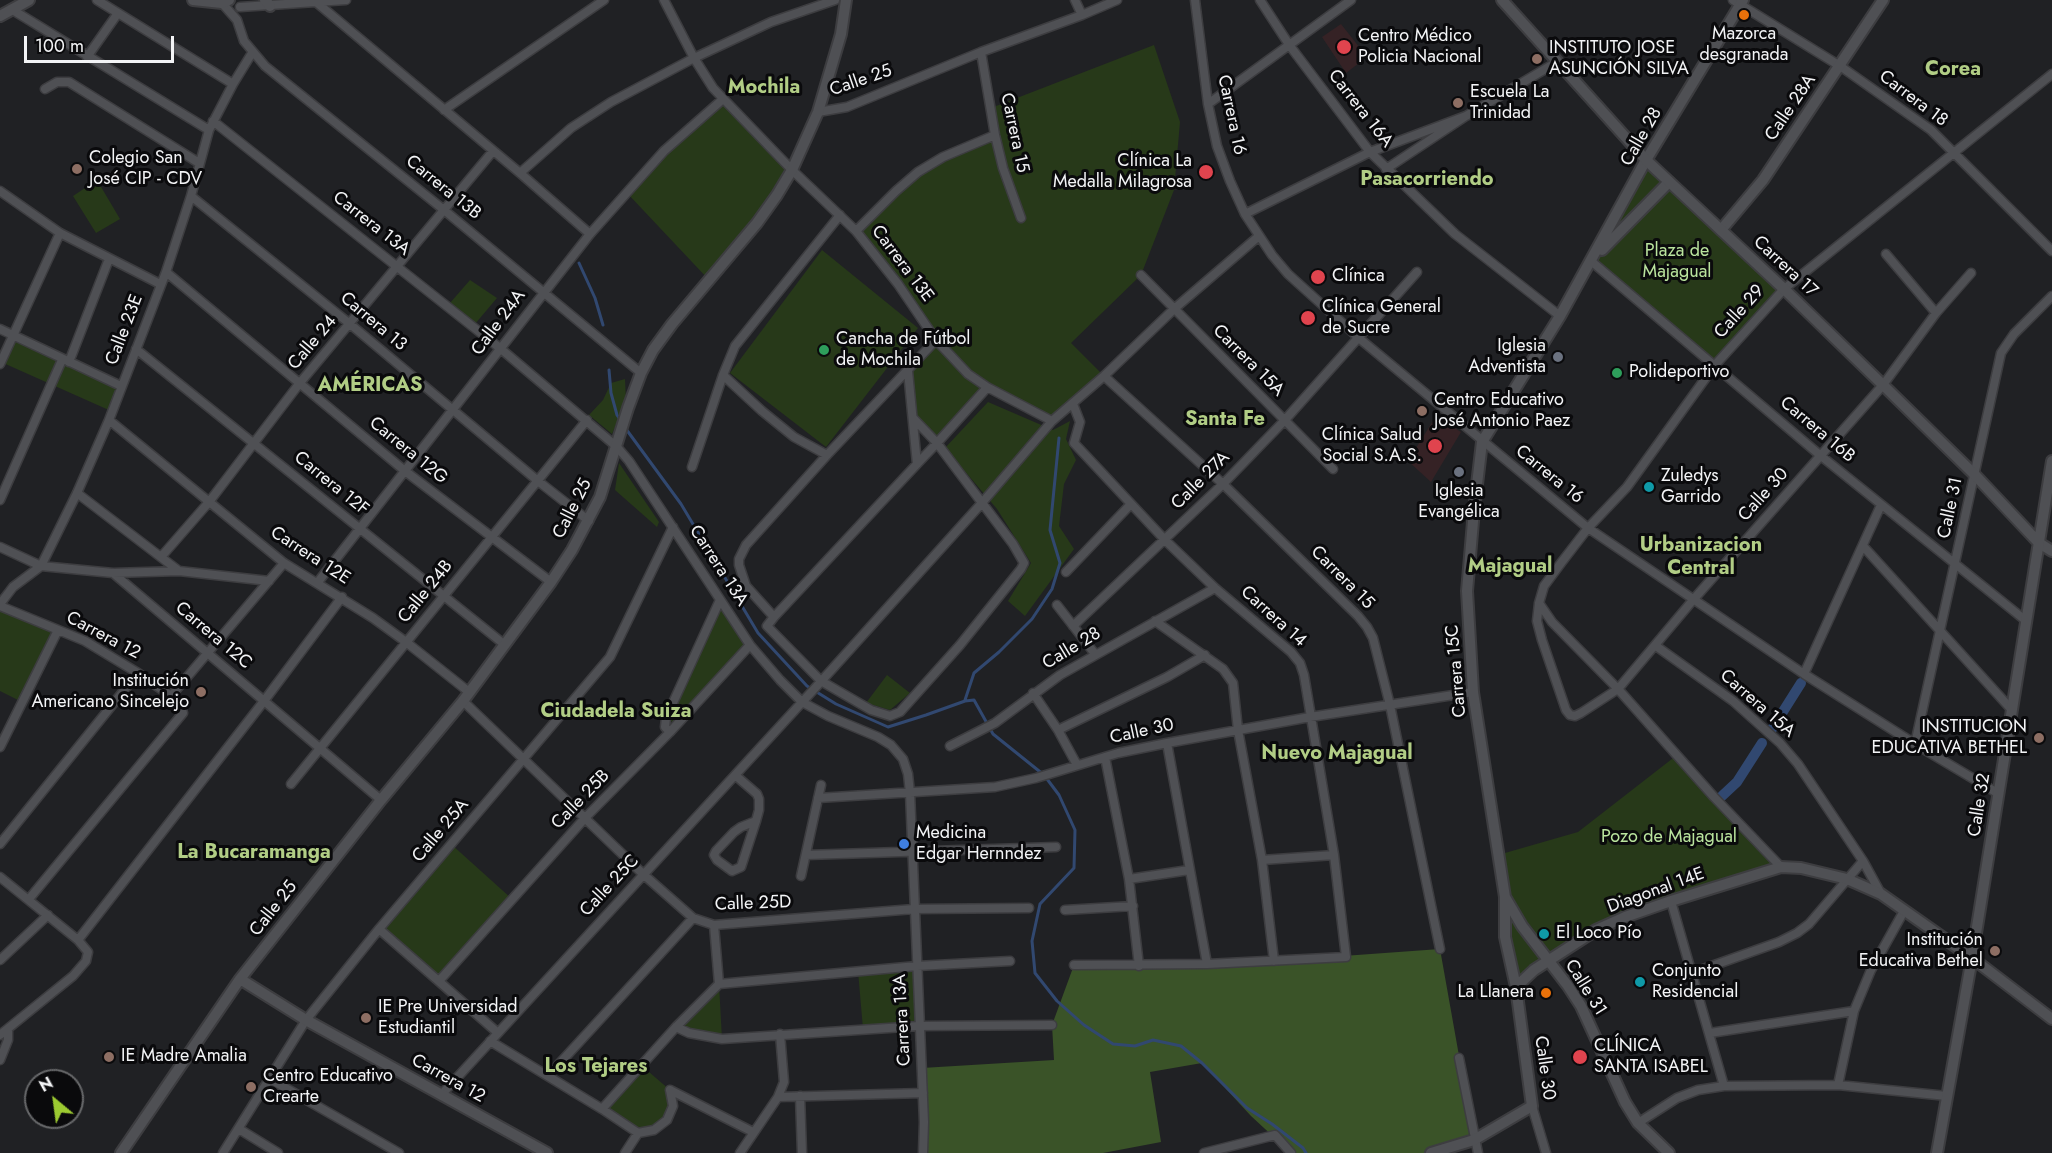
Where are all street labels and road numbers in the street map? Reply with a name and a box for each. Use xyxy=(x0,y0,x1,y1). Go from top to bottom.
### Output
street label: Calle 25 xyxy=(827,60,895,102)
street label: Carrera 16A xyxy=(1323,66,1397,152)
street label: Carrera 18 xyxy=(1874,66,1952,132)
street label: Calle 28A xyxy=(1761,71,1821,145)
street label: Carrera 16 xyxy=(1212,73,1250,157)
street label: Carrera 15 xyxy=(995,91,1033,175)
street label: Calle 28 xyxy=(1617,104,1667,170)
street label: Carrera 13B xyxy=(401,151,485,225)
street label: Carrera 13A xyxy=(328,187,414,261)
street label: Carrera 13E xyxy=(866,221,938,307)
street label: Carrera 17 xyxy=(1748,232,1822,302)
street label: Calle 29 xyxy=(1710,281,1770,343)
street label: Calle 24A xyxy=(467,286,531,360)
street label: Carrera 13 xyxy=(335,288,411,356)
street label: Calle 23E xyxy=(102,292,148,368)
street label: Calle 24 xyxy=(284,311,342,375)
street label: Carrera 15A xyxy=(1208,321,1288,401)
street label: Carrera 16B xyxy=(1775,392,1859,468)
street label: Carrera 12G xyxy=(364,413,452,489)
street label: Carrera 16 xyxy=(1511,441,1587,509)
street label: Carrera 12F xyxy=(289,447,373,521)
street label: Calle 27A xyxy=(1167,447,1235,515)
street label: Calle 30 xyxy=(1734,464,1794,526)
street label: Calle 25 xyxy=(549,475,597,543)
street label: Calle 31 xyxy=(1934,475,1968,541)
street label: Carrera 13A xyxy=(684,521,752,611)
street label: Carrera 12E xyxy=(266,522,354,590)
street label: Carrera 15 xyxy=(1306,542,1378,614)
street label: Calle 24B xyxy=(394,556,458,628)
street label: Carrera 14 xyxy=(1236,582,1310,652)
street label: Carrera 12C xyxy=(170,598,256,674)
street label: Carrera 12 xyxy=(62,607,144,665)
street label: Calle 28 xyxy=(1039,623,1105,675)
street label: Carrera 15C xyxy=(1442,624,1472,718)
street label: Carrera 15A xyxy=(1715,665,1799,743)
street label: Calle 30 xyxy=(1108,715,1176,749)
street label: Calle 25B xyxy=(547,766,615,834)
street label: Calle 32 xyxy=(1964,772,1996,838)
street label: Calle 25A xyxy=(408,795,474,867)
street label: Calle 25C xyxy=(576,851,644,921)
street label: Diagonal 14E xyxy=(1604,863,1708,919)
street label: Calle 25 xyxy=(246,877,302,941)
street label: Calle 25D xyxy=(714,892,792,916)
street label: Calle 31 xyxy=(1559,956,1611,1020)
street label: Carrera 13A xyxy=(890,973,916,1067)
street label: Calle 30 xyxy=(1529,1035,1559,1101)
street label: Carrera 12 xyxy=(407,1050,489,1108)

